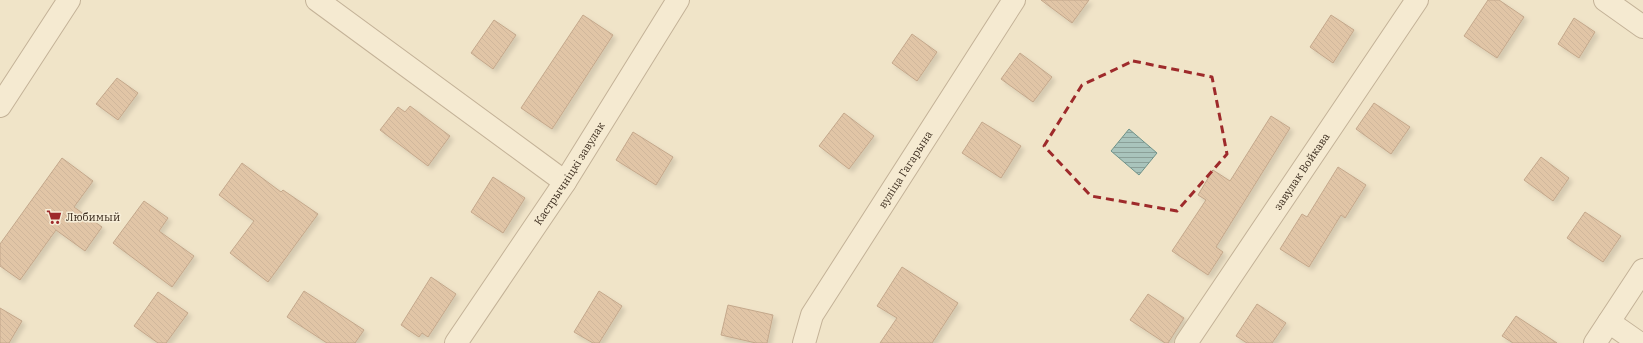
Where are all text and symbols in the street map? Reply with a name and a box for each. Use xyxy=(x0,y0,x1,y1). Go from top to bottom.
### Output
street label: Кастрычніцкі завулак xyxy=(531,119,608,228)
street label: вуліца Гагарына xyxy=(875,128,935,211)
street label: завулак Войкава xyxy=(1271,130,1333,213)
supermarket icon: Любимый xyxy=(45,208,63,226)
place label: Любимый xyxy=(66,210,120,224)

